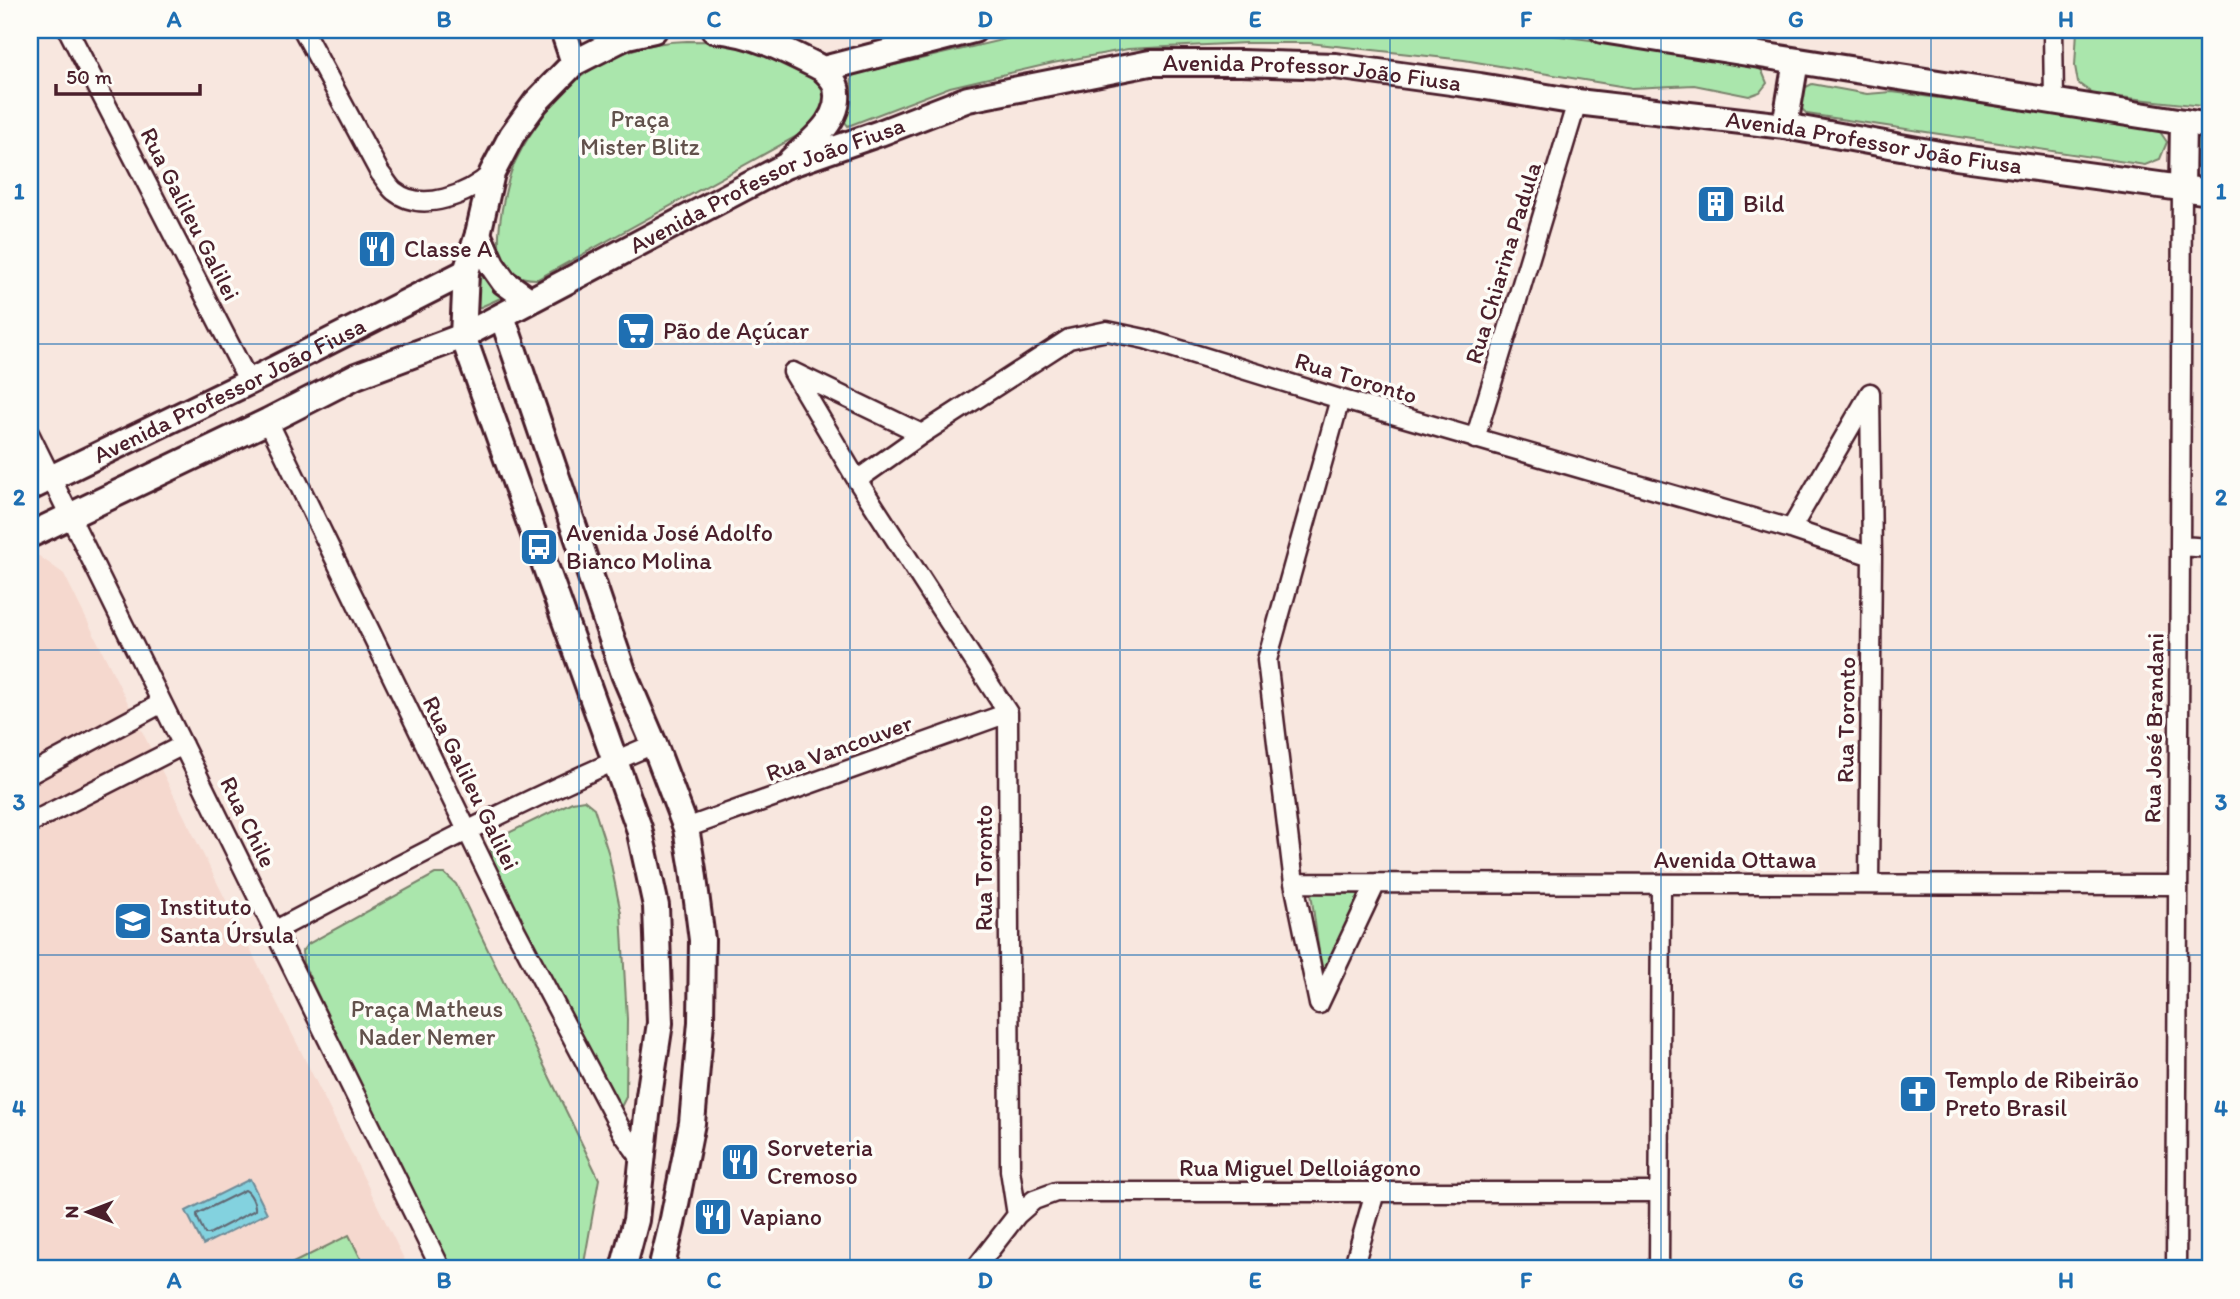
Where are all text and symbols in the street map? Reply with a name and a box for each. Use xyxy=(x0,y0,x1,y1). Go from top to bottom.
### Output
text: A xyxy=(166,5,182,33)
text: B xyxy=(437,5,452,33)
text: C xyxy=(707,5,722,33)
text: D xyxy=(977,5,993,33)
text: E xyxy=(1249,5,1262,33)
text: F xyxy=(1520,5,1533,33)
text: G xyxy=(1788,5,1804,33)
text: H xyxy=(2058,5,2074,33)
street label: Avenida Professor João Fiusa xyxy=(1163,48,1463,97)
scale bar xyxy=(56,52,200,96)
text: 50 m xyxy=(66,64,113,89)
park label: Praça Mister Blitz xyxy=(580,104,700,161)
street label: Avenida Professor João Fiusa xyxy=(1724,104,2024,180)
street label: Avenida Professor João Fiusa xyxy=(624,110,909,260)
street label: Rua Galileu Galilei xyxy=(134,122,247,305)
street label: Rua Chiarina Padula xyxy=(1458,158,1547,367)
text: 1 xyxy=(14,177,25,205)
text: 1 xyxy=(2216,177,2227,205)
building icon: Bild xyxy=(1695,183,1737,225)
place label: Bild xyxy=(1743,189,1784,218)
restaurant icon: Classe A xyxy=(356,228,398,270)
place label: Classe A xyxy=(404,234,492,263)
street label: Avenida Professor João Fiusa xyxy=(88,310,370,469)
supermarket icon: Pão de Açúcar xyxy=(615,310,657,352)
place label: Pão de Açúcar xyxy=(663,316,809,345)
street label: Rua Toronto xyxy=(1291,345,1421,410)
text: 2 xyxy=(13,483,26,511)
text: 2 xyxy=(2215,483,2228,511)
place label: Avenida José Adolfo Bianco Molina xyxy=(566,518,773,575)
bus stop icon: Avenida José Adolfo Bianco Molina xyxy=(518,526,560,568)
street label: Rua José Brandani xyxy=(2137,632,2170,824)
street label: Rua Toronto xyxy=(1830,657,1861,783)
street label: Rua Galileu Galilei xyxy=(417,691,526,875)
street label: Rua Vancouver xyxy=(762,707,916,787)
street label: Rua Chile xyxy=(214,772,283,872)
text: 3 xyxy=(13,788,26,816)
text: 3 xyxy=(2215,788,2228,816)
street label: Rua Toronto xyxy=(969,805,998,931)
street label: Avenida Ottawa xyxy=(1654,845,1816,874)
place label: Instituto Santa Úrsula xyxy=(160,892,295,949)
school or university icon: Instituto Santa Úrsula xyxy=(112,900,154,942)
park label: Praça Matheus Nader Nemer xyxy=(351,994,503,1051)
place label: Templo de Ribeirão Preto Brasil xyxy=(1945,1065,2139,1122)
church icon: Templo de Ribeirão Preto Brasil xyxy=(1897,1073,1939,1115)
text: 4 xyxy=(12,1094,26,1122)
text: 4 xyxy=(2214,1094,2228,1122)
place label: Sorveteria Cremoso xyxy=(767,1133,873,1190)
restaurant icon: Sorveteria Cremoso xyxy=(719,1141,761,1183)
street label: Rua Miguel Delloiágono xyxy=(1179,1153,1421,1182)
north arrow xyxy=(52,1176,122,1246)
restaurant icon: Vapiano xyxy=(692,1196,734,1238)
place label: Vapiano xyxy=(740,1202,822,1231)
text: N xyxy=(60,1206,83,1218)
text: A xyxy=(166,1266,182,1294)
text: B xyxy=(437,1266,452,1294)
text: C xyxy=(707,1266,722,1294)
text: D xyxy=(977,1266,993,1294)
text: E xyxy=(1249,1266,1262,1294)
text: F xyxy=(1520,1266,1533,1294)
text: G xyxy=(1788,1266,1804,1294)
text: H xyxy=(2058,1266,2074,1294)

